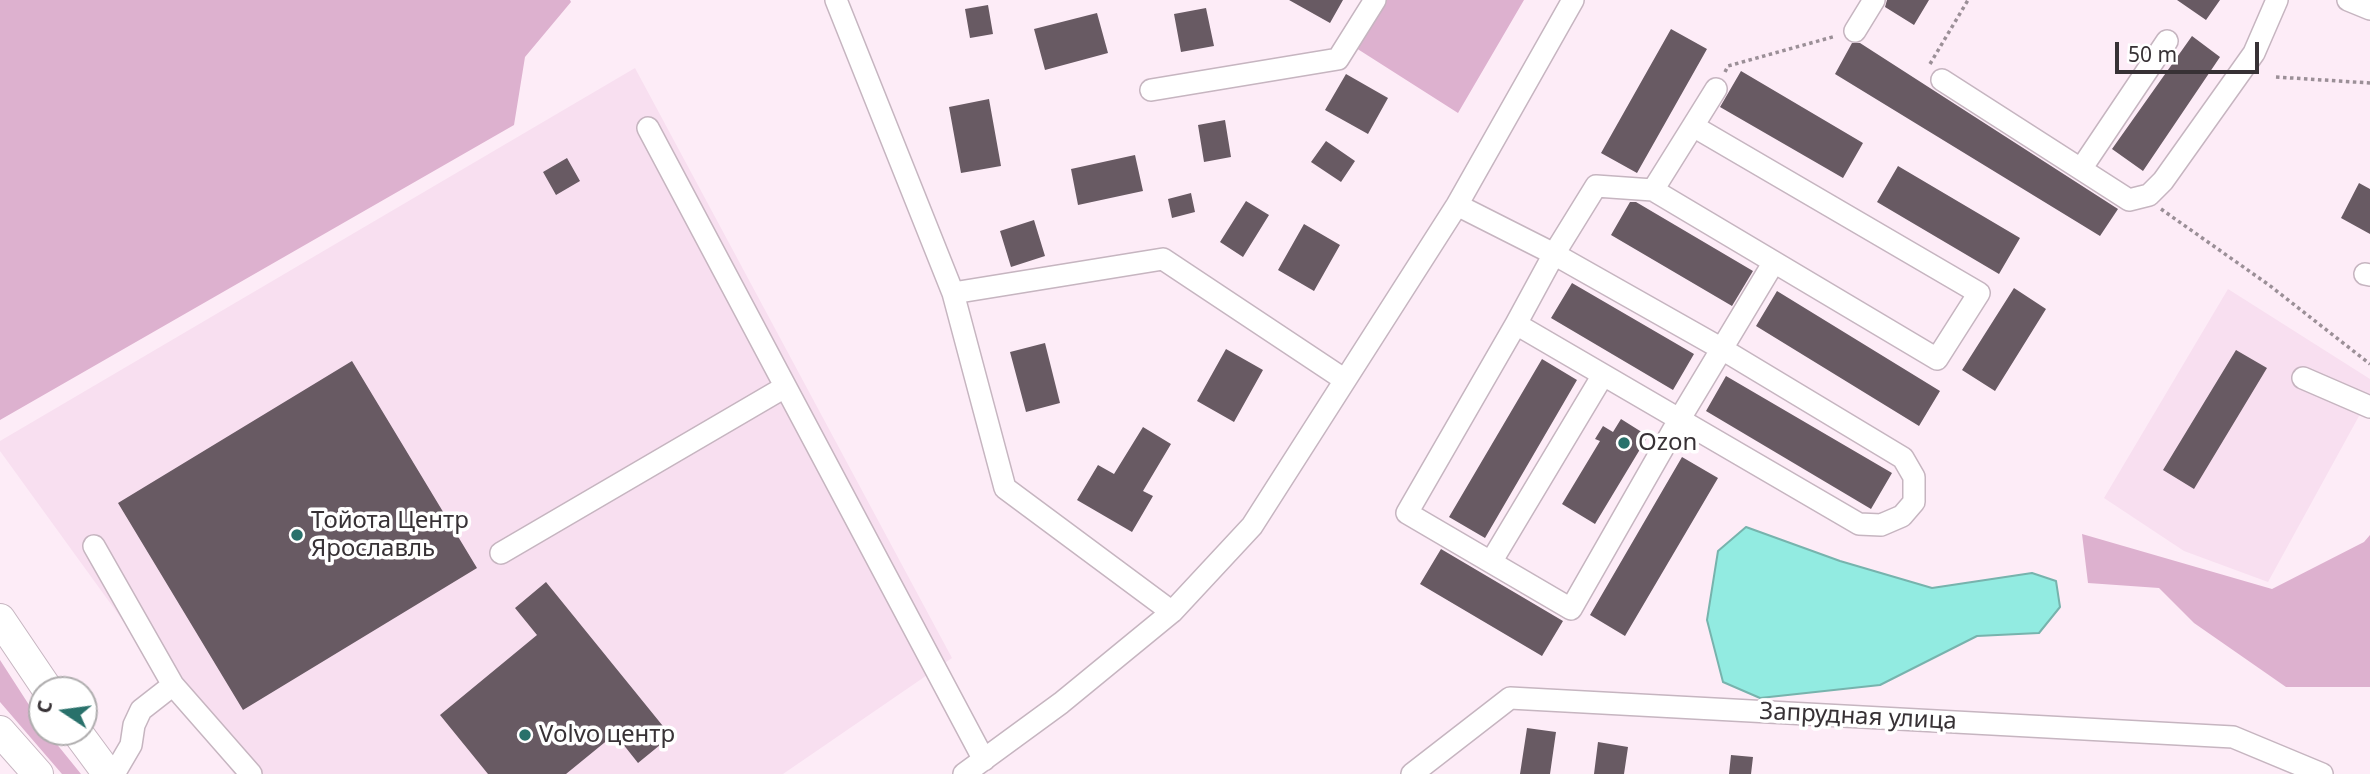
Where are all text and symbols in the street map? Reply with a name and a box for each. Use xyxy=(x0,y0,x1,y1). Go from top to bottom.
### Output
scale bar xyxy=(2118,28,2262,72)
text: 50 m xyxy=(2128,40,2177,68)
place label: Ozon xyxy=(1638,429,1697,457)
marker: Ozon xyxy=(1616,435,1632,451)
place label: Тойота Центр Ярославль xyxy=(311,507,469,563)
marker: Тойота Центр Ярославль xyxy=(289,527,305,543)
north arrow xyxy=(28,676,98,746)
street label: Запрудная улица xyxy=(1759,697,1957,737)
text: С xyxy=(30,698,59,716)
place label: Volvo центр xyxy=(539,721,675,749)
marker: Volvo центр xyxy=(517,727,533,743)

